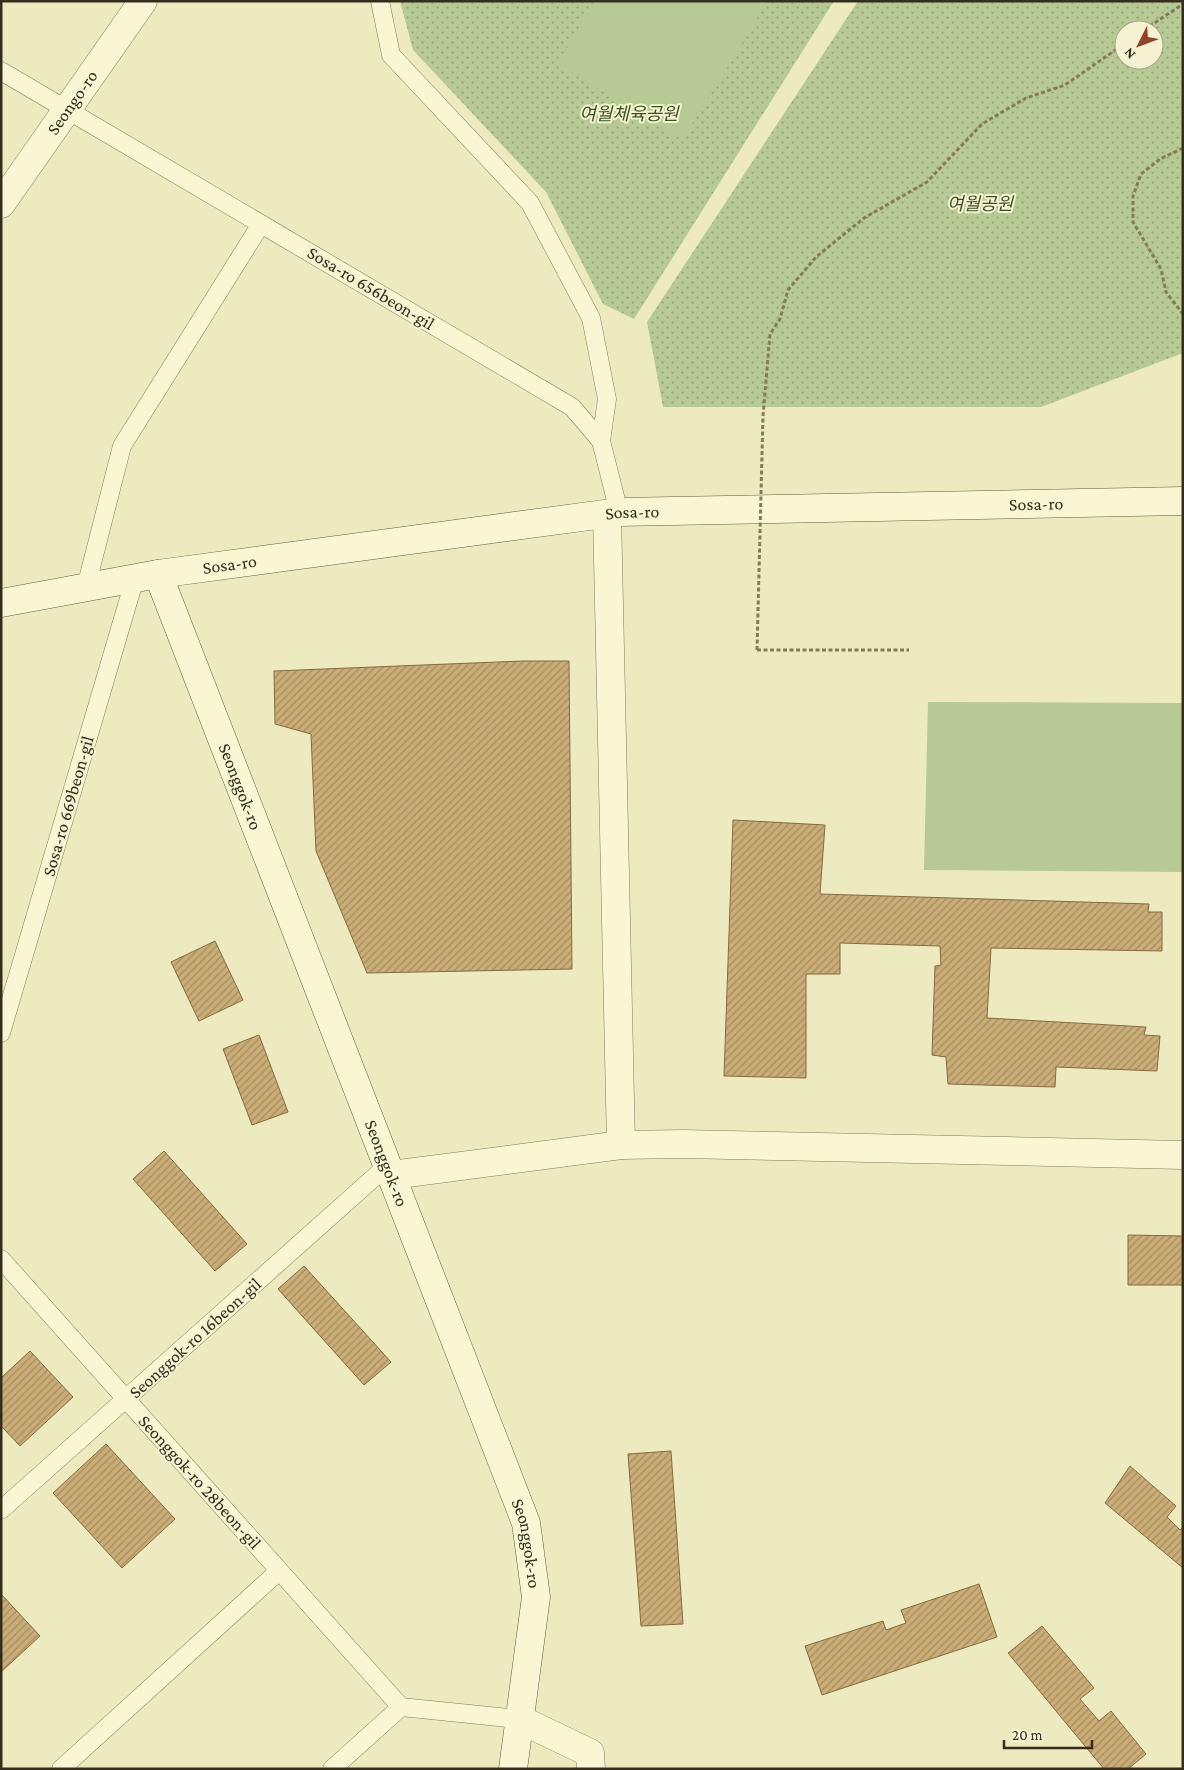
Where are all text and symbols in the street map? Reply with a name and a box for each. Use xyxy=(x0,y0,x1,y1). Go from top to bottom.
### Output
north arrow xyxy=(1114,20,1164,70)
text: N xyxy=(1120,44,1138,63)
street label: Seongo-ro xyxy=(43,66,102,139)
park label: 여월체육공원 xyxy=(579,104,680,124)
park label: 여월공원 xyxy=(947,194,1015,214)
street label: Sosa-ro 656beon-gil xyxy=(304,242,438,334)
street label: Sosa-ro xyxy=(1009,493,1064,514)
street label: Sosa-ro xyxy=(604,501,660,524)
street label: Sosa-ro xyxy=(201,551,258,578)
street label: Sosa-ro 669beon-gil xyxy=(38,733,98,878)
street label: Seonggok-ro xyxy=(215,740,266,833)
street label: Seonggok-ro xyxy=(361,1117,412,1209)
street label: Seonggok-ro 16beon-gil xyxy=(125,1274,265,1402)
street label: Seonggok-ro 28beon-gil xyxy=(135,1411,266,1553)
street label: Seonggok-ro xyxy=(507,1496,545,1590)
scale bar xyxy=(1004,1718,1092,1750)
text: 20 m xyxy=(1012,1727,1043,1743)

